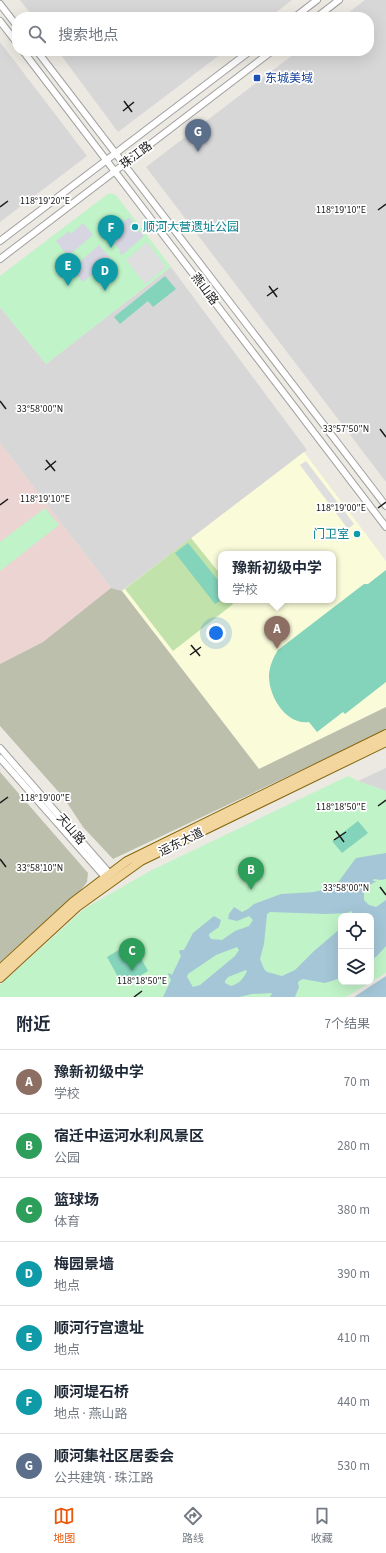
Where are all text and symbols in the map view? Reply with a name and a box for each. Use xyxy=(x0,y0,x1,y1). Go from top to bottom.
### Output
search box xyxy=(12,12,374,56)
icon: search xyxy=(26,23,48,45)
text: 搜索地点 xyxy=(58,25,118,46)
place label: 东城美域 xyxy=(265,70,313,87)
marker: 东城美域 xyxy=(252,73,262,83)
pin: G xyxy=(185,119,211,152)
street label: 珠江路 xyxy=(117,138,156,173)
text: 118°19'20"E xyxy=(20,194,70,208)
text: 118°19'10"E xyxy=(316,203,366,217)
pin: F xyxy=(98,215,124,248)
place label: 顺河大营遗址公园 xyxy=(143,219,239,236)
marker: 顺河大营遗址公园 xyxy=(130,222,140,232)
pin: E xyxy=(55,253,81,286)
pin: D xyxy=(92,258,118,291)
street label: 燕山路 xyxy=(187,270,222,309)
text: 33°58'00"N xyxy=(17,402,63,416)
text: 33°57'50"N xyxy=(323,422,369,436)
text: 118°19'10"E xyxy=(20,492,70,506)
text: 118°19'00"E xyxy=(316,501,366,515)
place label: 门卫室 xyxy=(313,526,349,543)
marker: 门卫室 xyxy=(352,529,362,539)
popup xyxy=(218,551,336,603)
text: 豫新初级中学 xyxy=(232,558,322,579)
text: 学校 xyxy=(232,581,258,599)
pin: A xyxy=(264,616,290,649)
your location xyxy=(206,623,226,643)
text: 118°19'00"E xyxy=(20,791,70,805)
text: 118°18'50"E xyxy=(316,800,366,814)
street label: 天山路 xyxy=(52,810,89,848)
street label: 运东大道 xyxy=(156,824,207,861)
pin: B xyxy=(238,857,264,890)
text: 33°58'10"N xyxy=(17,861,63,875)
text: 33°58'00"N xyxy=(323,881,369,895)
map controls xyxy=(338,913,374,985)
button: locate xyxy=(338,913,374,949)
pin: C xyxy=(119,938,145,971)
button: layers xyxy=(338,949,374,985)
text: 118°18'50"E xyxy=(117,974,167,988)
text: 附近 xyxy=(16,1013,50,1037)
text: 7个结果 xyxy=(325,1015,370,1033)
text: 豫新初级中学 xyxy=(54,1062,144,1083)
text: A xyxy=(25,1073,33,1091)
text: 70 m xyxy=(344,1073,370,1091)
text: 学校 xyxy=(54,1085,80,1103)
text: 宿迁中运河水利风景区 xyxy=(54,1126,204,1147)
text: B xyxy=(25,1137,33,1155)
text: 280 m xyxy=(337,1137,370,1155)
text: 公园 xyxy=(54,1149,80,1167)
text: 篮球场 xyxy=(54,1190,99,1211)
text: C xyxy=(25,1201,33,1219)
text: 380 m xyxy=(337,1201,370,1219)
text: 体育 xyxy=(54,1213,80,1231)
text: 梅园景墙 xyxy=(54,1254,114,1275)
text: D xyxy=(25,1265,33,1283)
text: 390 m xyxy=(337,1265,370,1283)
text: 地点 xyxy=(54,1277,80,1295)
text: 顺河行宫遗址 xyxy=(54,1318,144,1339)
text: E xyxy=(25,1329,33,1347)
text: 410 m xyxy=(337,1329,370,1347)
text: 地点 xyxy=(54,1341,80,1359)
text: 顺河堤石桥 xyxy=(54,1382,129,1403)
text: F xyxy=(26,1393,32,1411)
text: 440 m xyxy=(337,1393,370,1411)
text: 地点 · 燕山路 xyxy=(54,1405,127,1423)
text: 顺河集社区居委会 xyxy=(54,1446,174,1467)
text: G xyxy=(25,1457,33,1475)
text: 530 m xyxy=(337,1457,370,1475)
text: 公共建筑 · 珠江路 xyxy=(54,1469,153,1487)
tab: 地图 xyxy=(53,1505,75,1546)
tab: 路线 xyxy=(182,1505,204,1546)
tab: 收藏 xyxy=(311,1505,333,1546)

